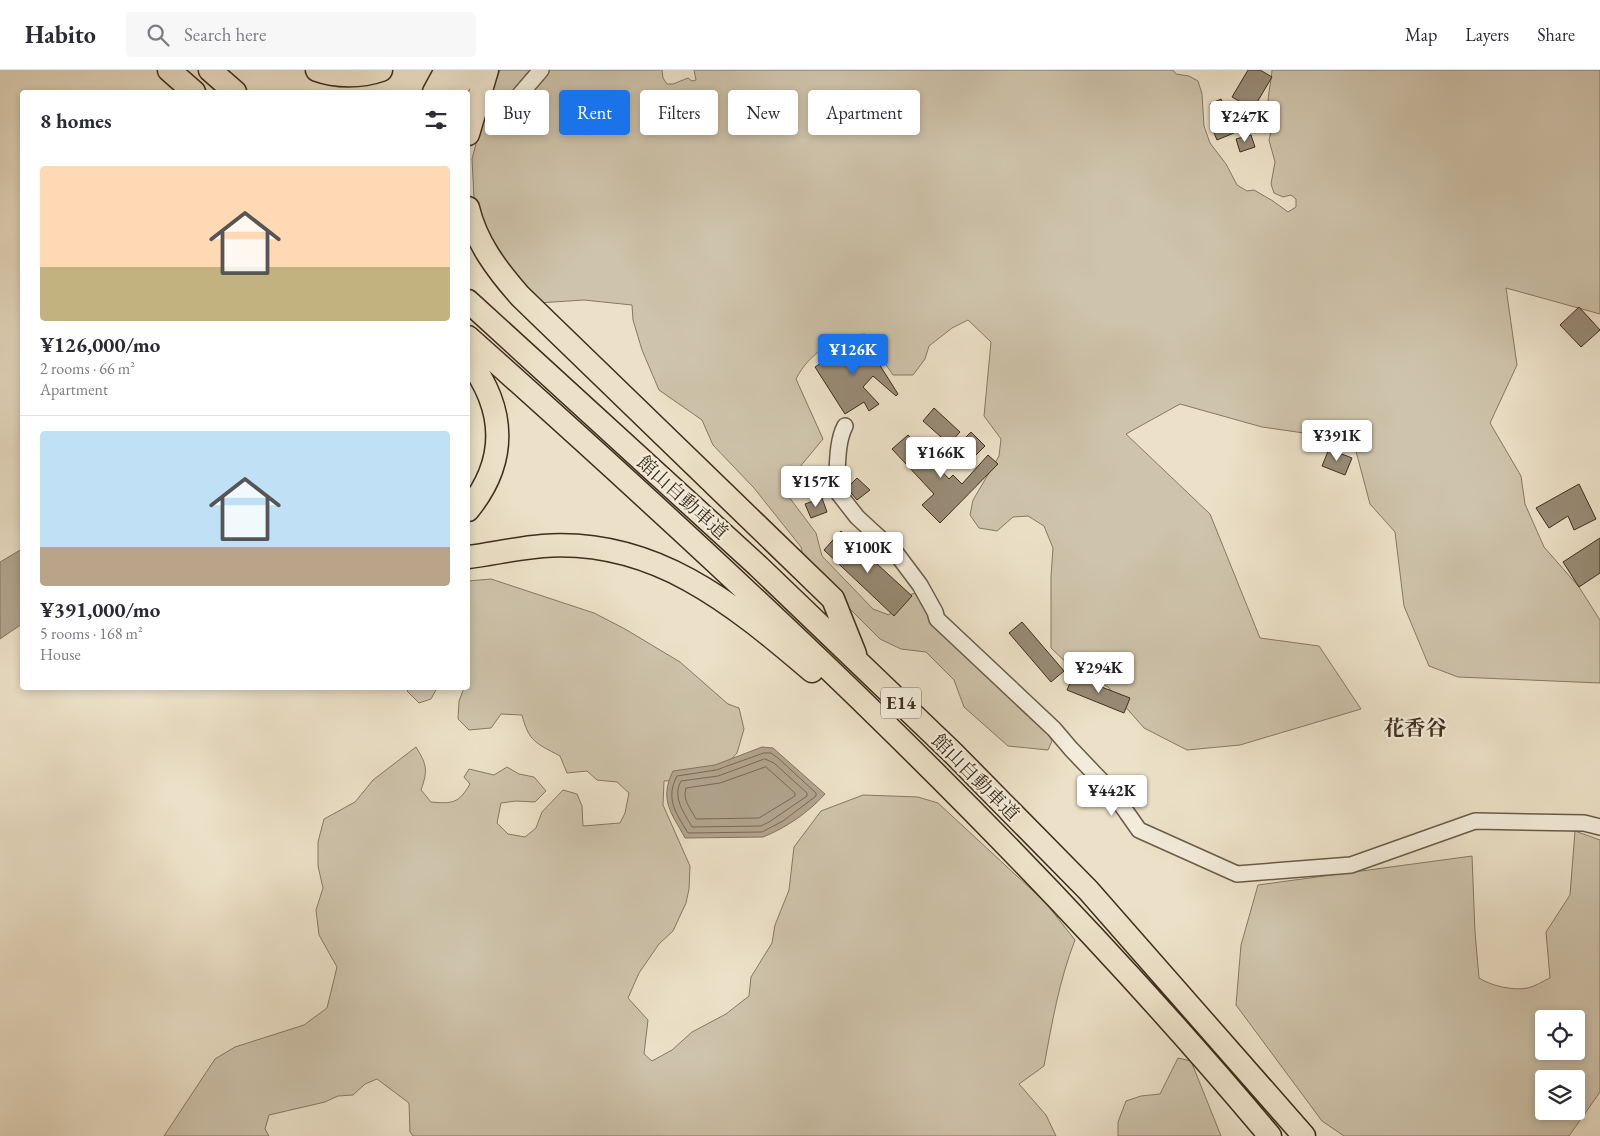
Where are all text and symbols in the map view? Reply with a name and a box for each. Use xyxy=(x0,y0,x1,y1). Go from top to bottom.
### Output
search box xyxy=(126,12,476,57)
text: Habito xyxy=(25,19,96,50)
icon: search xyxy=(144,21,172,49)
text: Search here xyxy=(184,22,266,47)
text: Map xyxy=(1405,23,1437,46)
text: Layers xyxy=(1465,23,1509,46)
text: Share xyxy=(1537,23,1575,46)
chip: Buy xyxy=(485,90,549,135)
chip: Rent xyxy=(559,90,630,135)
chip: Filters xyxy=(640,90,718,135)
chip: New xyxy=(728,90,798,135)
chip: Apartment xyxy=(808,90,920,135)
pin: ¥247K xyxy=(1210,100,1280,143)
icon: filters xyxy=(422,106,450,134)
text: ¥247K xyxy=(1221,106,1269,127)
text: 8 homes xyxy=(40,107,112,134)
icon: home xyxy=(200,198,290,288)
text: ¥126,000/mo xyxy=(40,331,160,358)
pin: ¥126K xyxy=(818,334,888,376)
text: ¥126K xyxy=(829,339,877,360)
text: 2 rooms · 66 m² xyxy=(40,358,135,379)
text: Apartment xyxy=(40,379,108,400)
pin: ¥391K xyxy=(1302,420,1372,462)
text: ¥391K xyxy=(1313,425,1361,446)
pin: ¥166K xyxy=(906,436,976,479)
text: ¥166K xyxy=(917,442,965,463)
street label: 館山自動車道 xyxy=(632,450,733,545)
icon: home xyxy=(200,464,290,554)
pin: ¥157K xyxy=(781,466,851,508)
text: ¥157K xyxy=(792,471,840,492)
pin: ¥100K xyxy=(833,532,903,574)
text: ¥100K xyxy=(844,537,892,558)
text: ¥391,000/mo xyxy=(40,596,160,623)
text: 5 rooms · 168 m² xyxy=(40,623,143,644)
text: House xyxy=(40,644,81,665)
pin: ¥294K xyxy=(1064,652,1134,694)
text: ¥294K xyxy=(1075,657,1123,678)
road number: E14 xyxy=(881,688,921,718)
district label: 花香谷 xyxy=(1384,714,1447,741)
street label: 館山自動車道 xyxy=(926,728,1025,827)
pin: ¥442K xyxy=(1077,774,1147,817)
text: ¥442K xyxy=(1088,780,1136,801)
map controls xyxy=(1535,1010,1585,1120)
button: locate xyxy=(1535,1010,1585,1060)
button: layers xyxy=(1535,1070,1585,1120)

